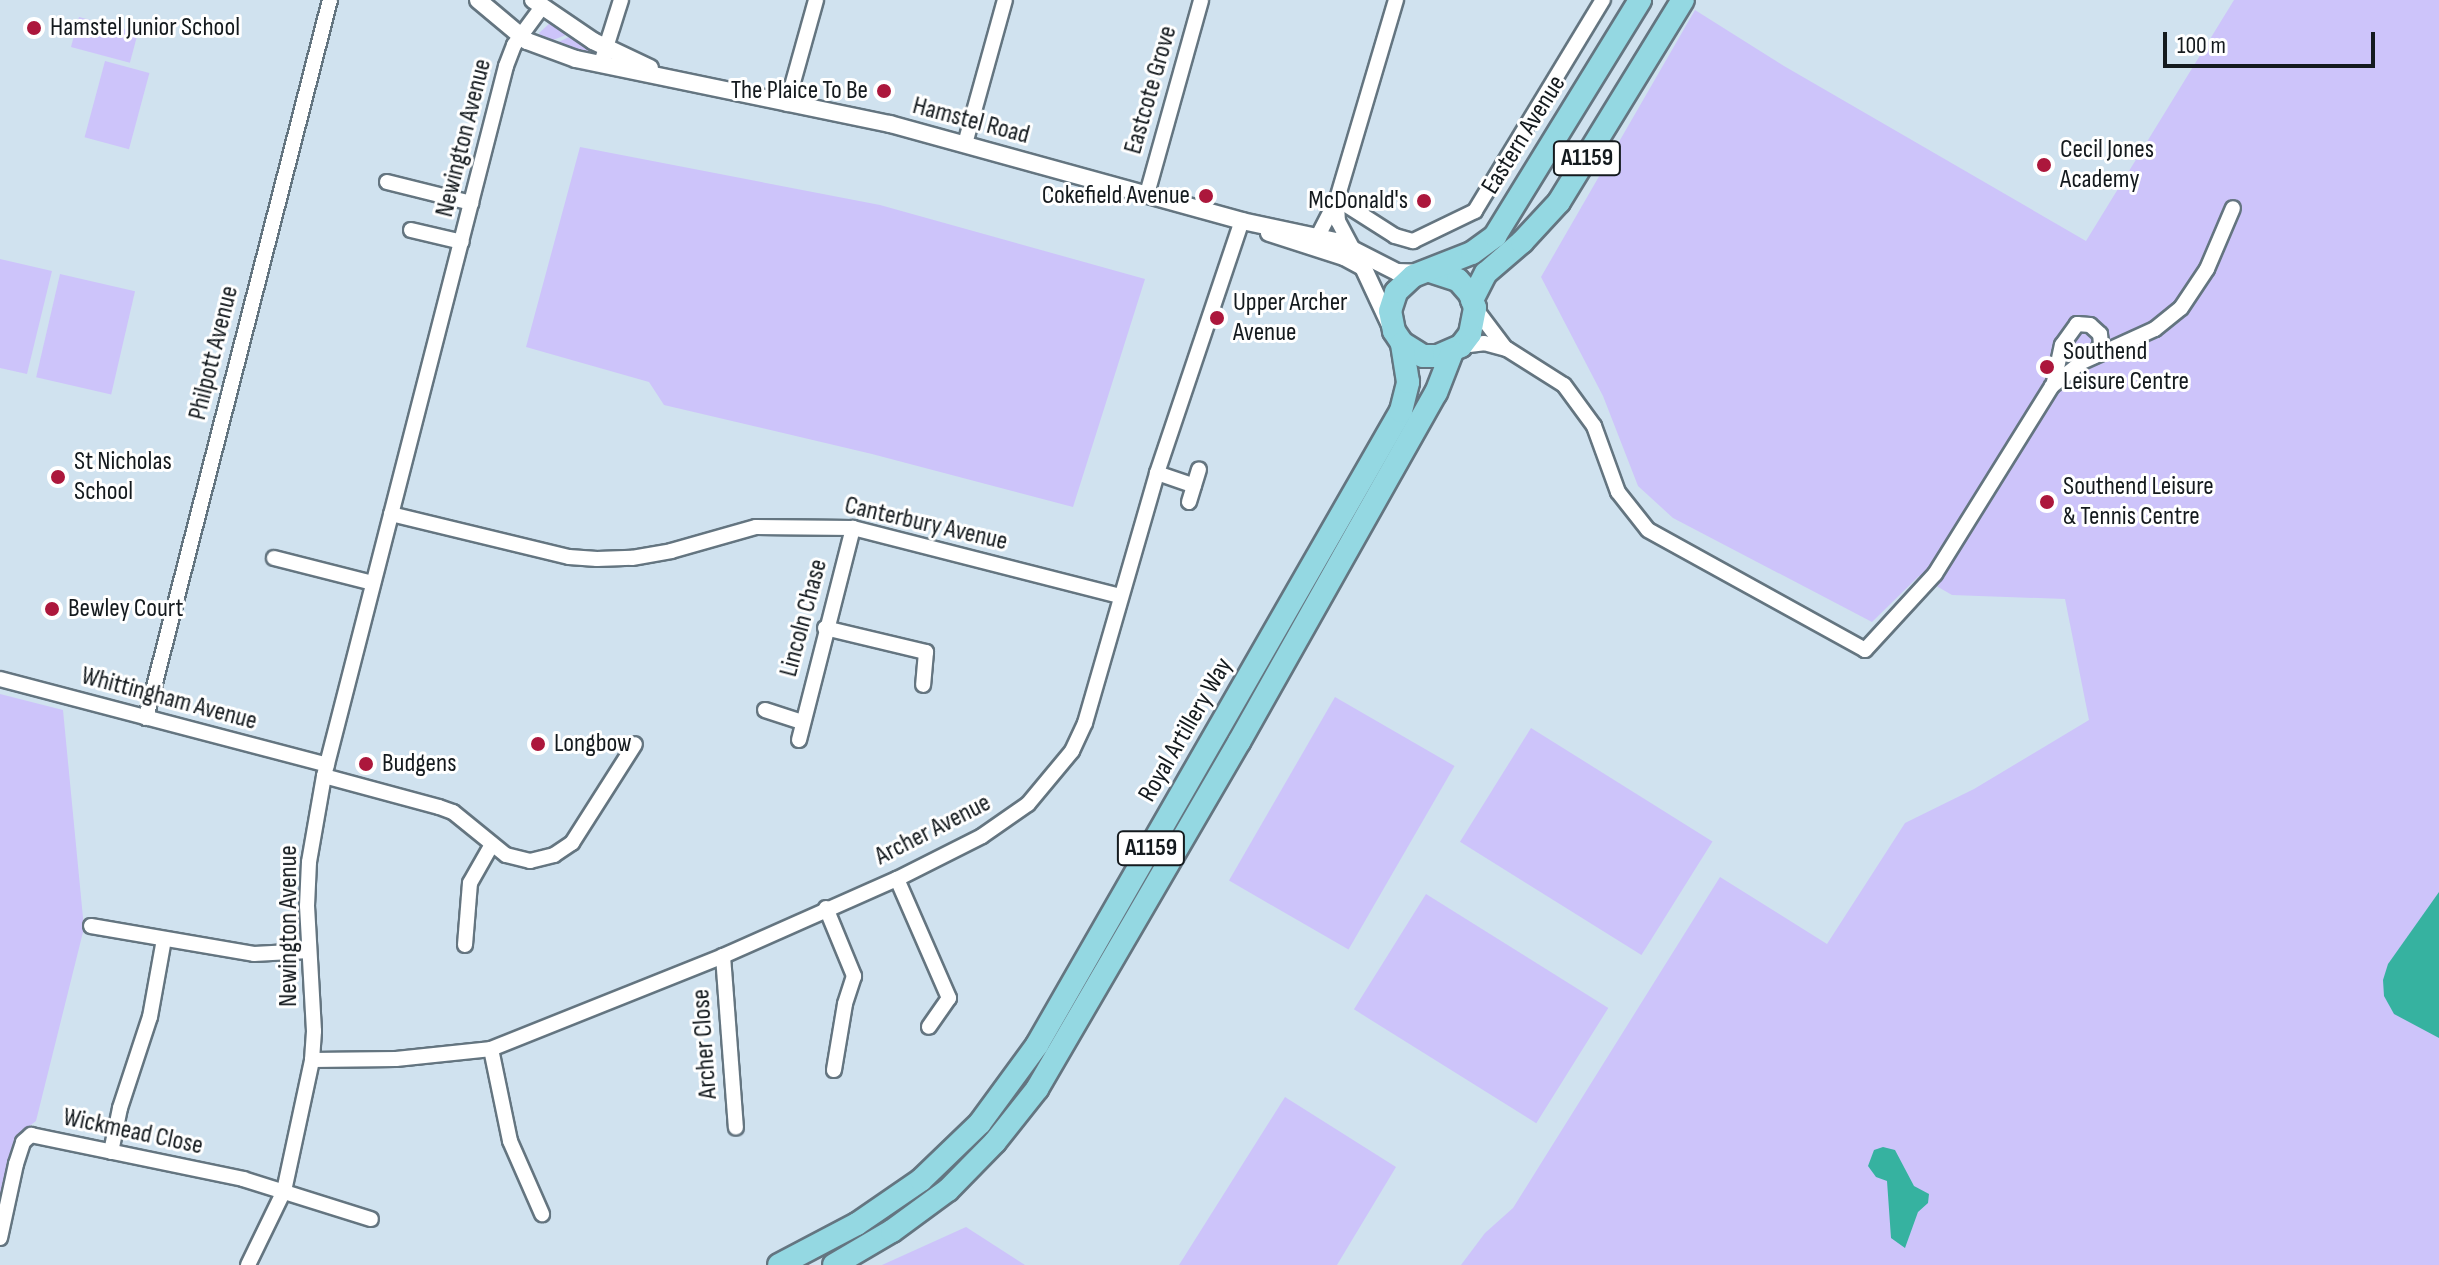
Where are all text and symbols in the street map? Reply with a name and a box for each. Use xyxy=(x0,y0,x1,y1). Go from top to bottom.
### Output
place label: Hamstel Junior School xyxy=(50,12,240,44)
scale bar xyxy=(2167,16,2379,66)
marker: Hamstel Junior School xyxy=(25,19,43,37)
street label: Eastcote Grove xyxy=(1118,22,1184,158)
text: 100 m xyxy=(2177,31,2226,60)
street label: Newington Avenue xyxy=(429,56,499,220)
street label: Eastern Avenue xyxy=(1475,70,1573,200)
place label: The Plaice To Be xyxy=(731,75,868,107)
marker: The Plaice To Be xyxy=(875,82,893,100)
street label: Hamstel Road xyxy=(909,90,1033,152)
place label: Cecil Jones Academy xyxy=(2060,134,2154,196)
road number: A1159 xyxy=(1551,138,1623,178)
marker: Cecil Jones Academy xyxy=(2035,156,2053,174)
place label: Cokefield Avenue xyxy=(1042,180,1190,212)
place label: McDonald's xyxy=(1308,185,1408,217)
marker: Cokefield Avenue xyxy=(1197,187,1215,205)
marker: McDonald's xyxy=(1415,192,1433,210)
street label: Philpott Avenue xyxy=(182,283,246,423)
place label: Upper Archer Avenue xyxy=(1233,287,1348,348)
marker: Upper Archer Avenue xyxy=(1208,309,1226,327)
place label: Southend Leisure Centre xyxy=(2063,336,2189,398)
marker: Southend Leisure Centre xyxy=(2038,358,2056,376)
place label: St Nicholas School xyxy=(74,446,172,508)
marker: St Nicholas School xyxy=(49,468,67,486)
place label: Southend Leisure & Tennis Centre xyxy=(2063,471,2214,532)
street label: Canterbury Avenue xyxy=(842,490,1010,558)
marker: Southend Leisure & Tennis Centre xyxy=(2038,493,2056,511)
street label: Lincoln Chase xyxy=(773,556,835,680)
place label: Bewley Court xyxy=(68,593,184,625)
marker: Bewley Court xyxy=(43,600,61,618)
street label: Royal Artillery Way xyxy=(1132,652,1240,808)
street label: Whittingham Avenue xyxy=(78,661,260,737)
place label: Longbow xyxy=(554,728,632,760)
marker: Longbow xyxy=(529,735,547,753)
place label: Budgens xyxy=(382,748,456,780)
marker: Budgens xyxy=(357,755,375,773)
street label: Archer Avenue xyxy=(870,788,996,872)
road number: A1159 xyxy=(1115,828,1187,868)
street label: Newington Avenue xyxy=(273,845,305,1007)
street label: Archer Close xyxy=(686,988,724,1100)
street label: Wickmead Close xyxy=(60,1102,206,1162)

